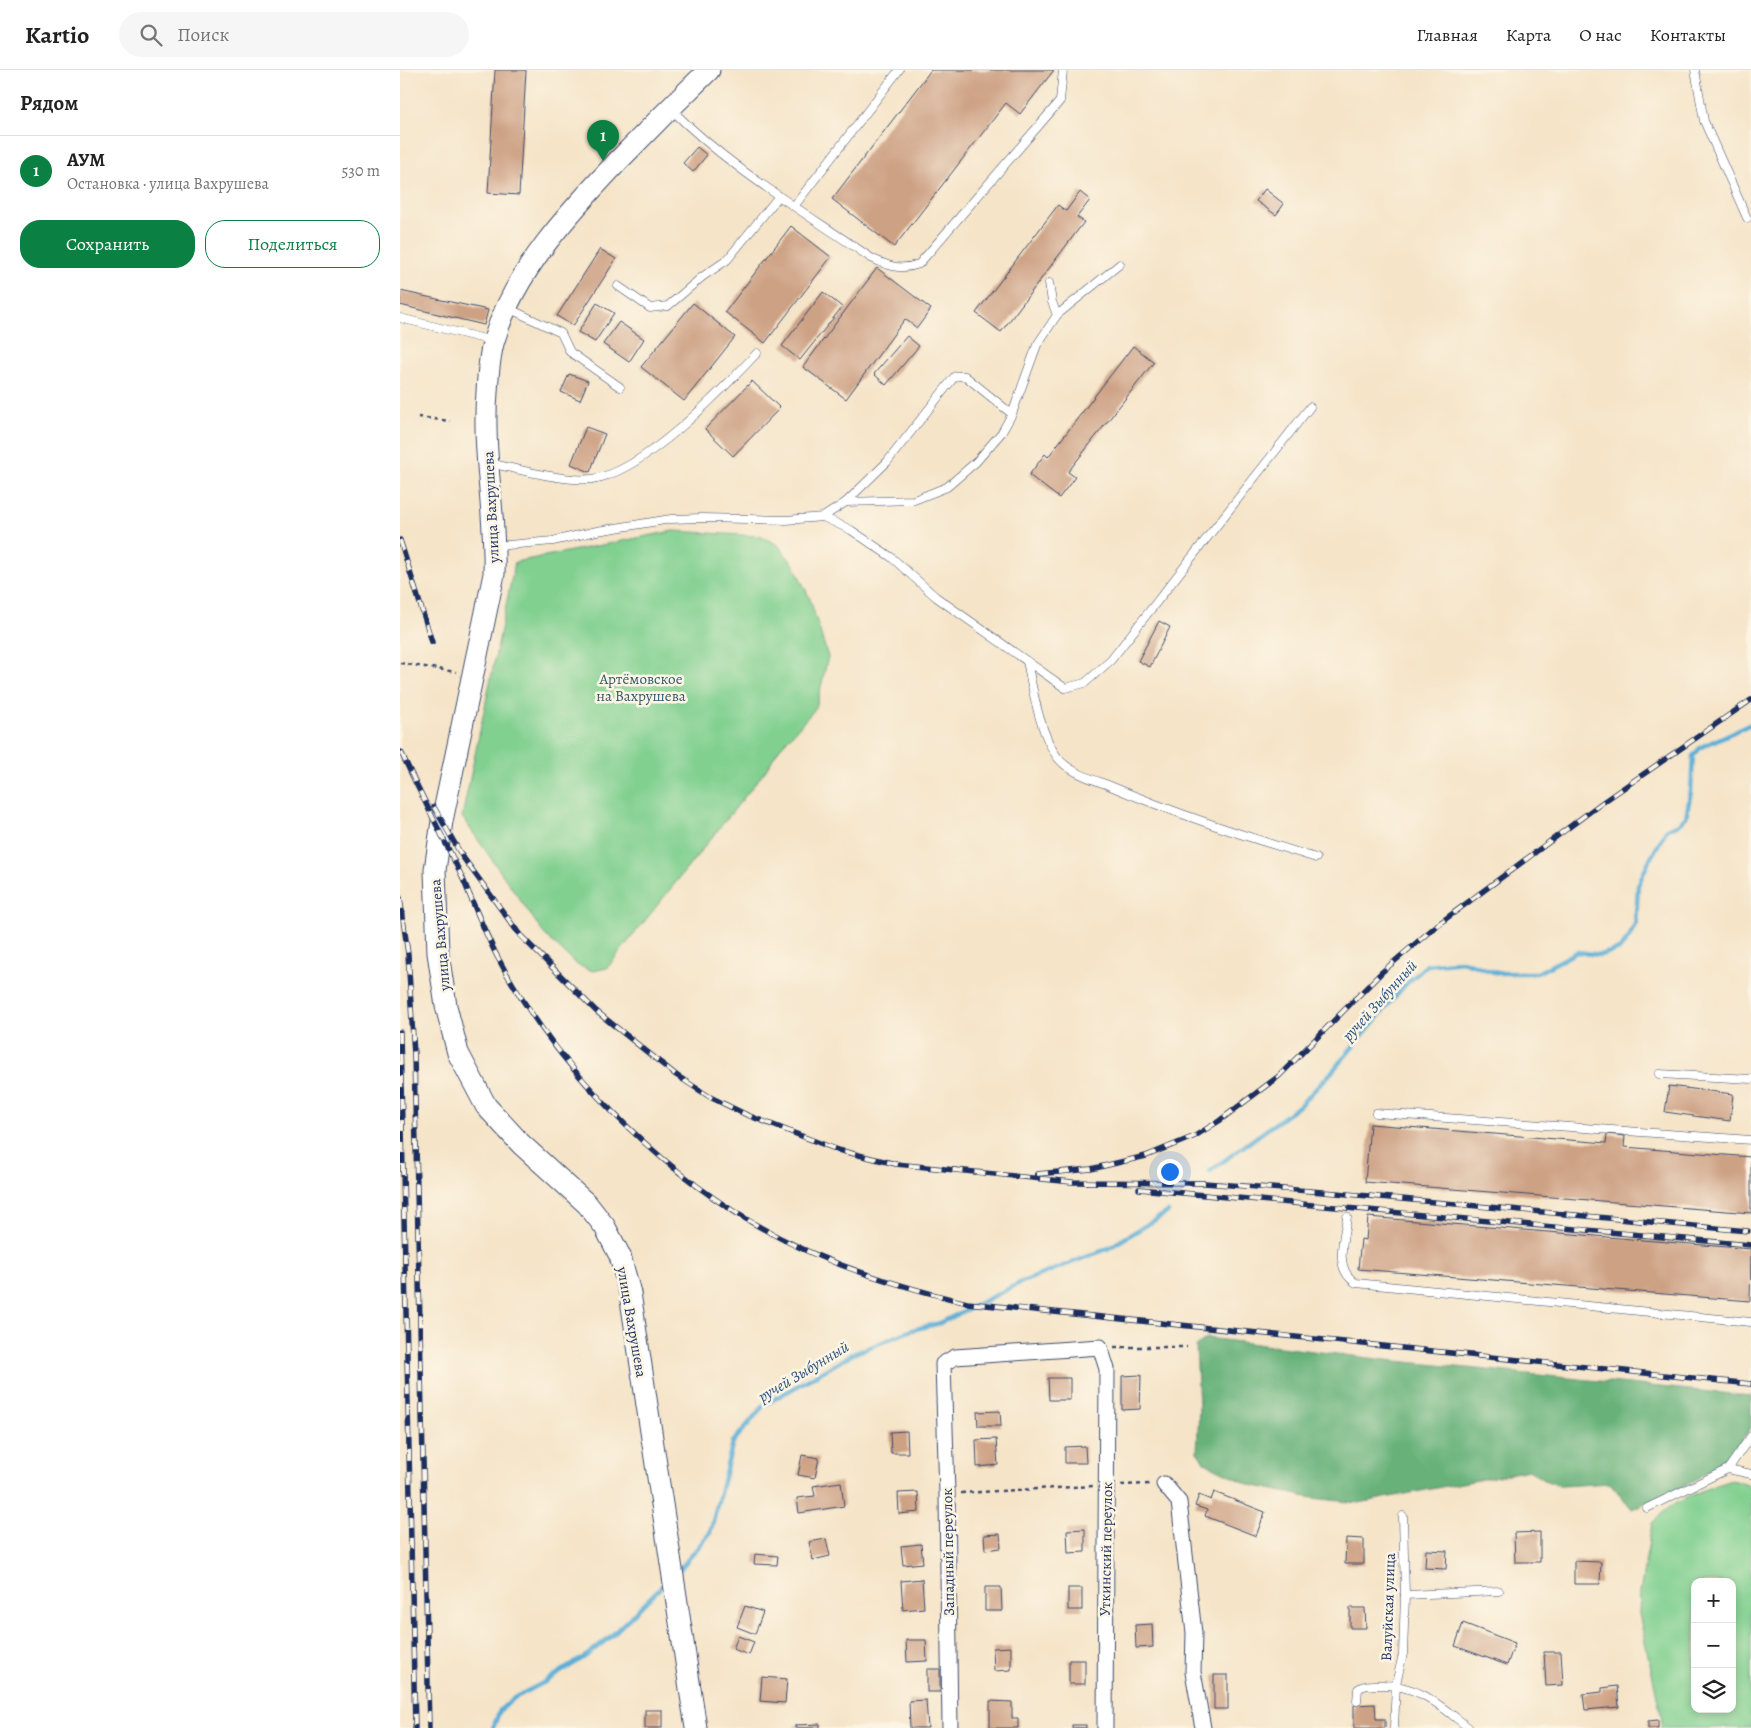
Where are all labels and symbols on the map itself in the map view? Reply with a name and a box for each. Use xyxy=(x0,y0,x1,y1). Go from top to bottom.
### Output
pin: 1 xyxy=(587,120,619,161)
street label: улица Вахрушева xyxy=(478,450,504,564)
park label: Артёмовское на Вахрушева xyxy=(596,669,686,706)
street label: улица Вахрушева xyxy=(425,878,455,993)
water label: ручей Зыбунный xyxy=(1337,955,1422,1047)
your location xyxy=(1157,1159,1183,1185)
street label: улица Вахрушева xyxy=(612,1264,652,1379)
water label: ручей Зыбунный xyxy=(753,1336,853,1408)
street label: Уткинский переулок xyxy=(1095,1481,1117,1616)
street label: Западный переулок xyxy=(937,1488,959,1616)
street label: Валуйская улица xyxy=(1376,1552,1400,1661)

